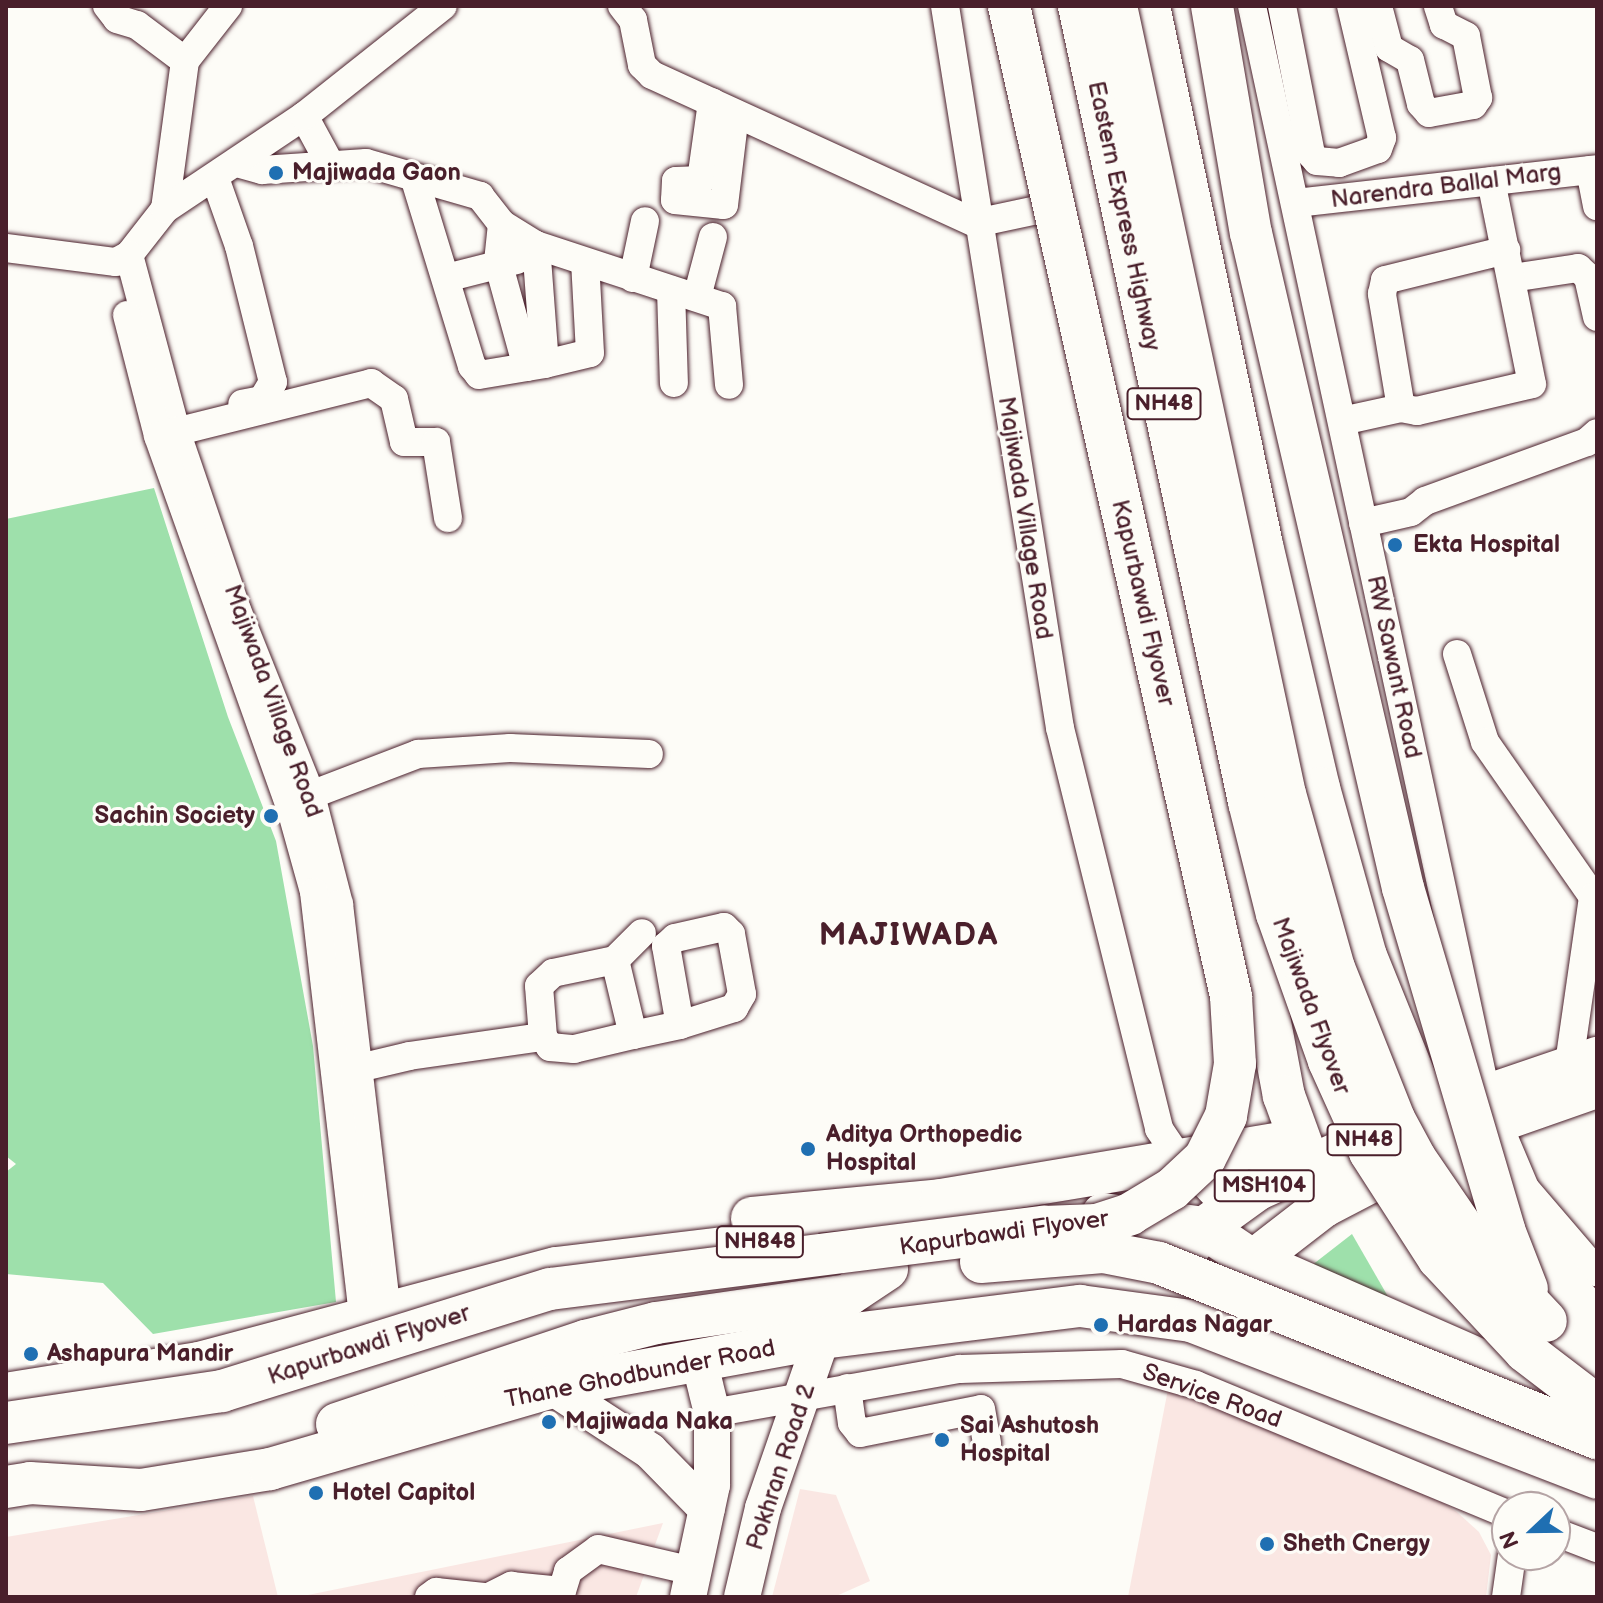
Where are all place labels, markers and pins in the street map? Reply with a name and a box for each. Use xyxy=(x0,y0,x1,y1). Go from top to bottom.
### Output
place label: Majiwada Gaon xyxy=(292,159,461,187)
marker: Majiwada Gaon xyxy=(267,164,285,182)
place label: Ekta Hospital xyxy=(1413,531,1560,559)
marker: Ekta Hospital xyxy=(1384,534,1406,556)
place label: Sachin Society xyxy=(95,802,255,830)
marker: Sachin Society xyxy=(262,807,280,825)
place label: Aditya Orthopedic Hospital xyxy=(826,1121,1022,1177)
marker: Aditya Orthopedic Hospital xyxy=(797,1138,819,1160)
place label: Hardas Nagar xyxy=(1117,1311,1272,1339)
marker: Hardas Nagar xyxy=(1092,1316,1110,1334)
place label: Ashapura Mandir xyxy=(47,1340,233,1368)
marker: Ashapura Mandir xyxy=(22,1345,40,1363)
place label: Majiwada Naka xyxy=(565,1408,733,1436)
place label: Sai Ashutosh Hospital xyxy=(960,1412,1099,1468)
marker: Majiwada Naka xyxy=(540,1413,558,1431)
marker: Sai Ashutosh Hospital xyxy=(931,1429,953,1451)
place label: Hotel Capitol xyxy=(332,1479,475,1507)
marker: Hotel Capitol xyxy=(307,1484,325,1502)
place label: Sheth Cnergy xyxy=(1283,1530,1430,1558)
marker: Sheth Cnergy xyxy=(1258,1535,1276,1553)

